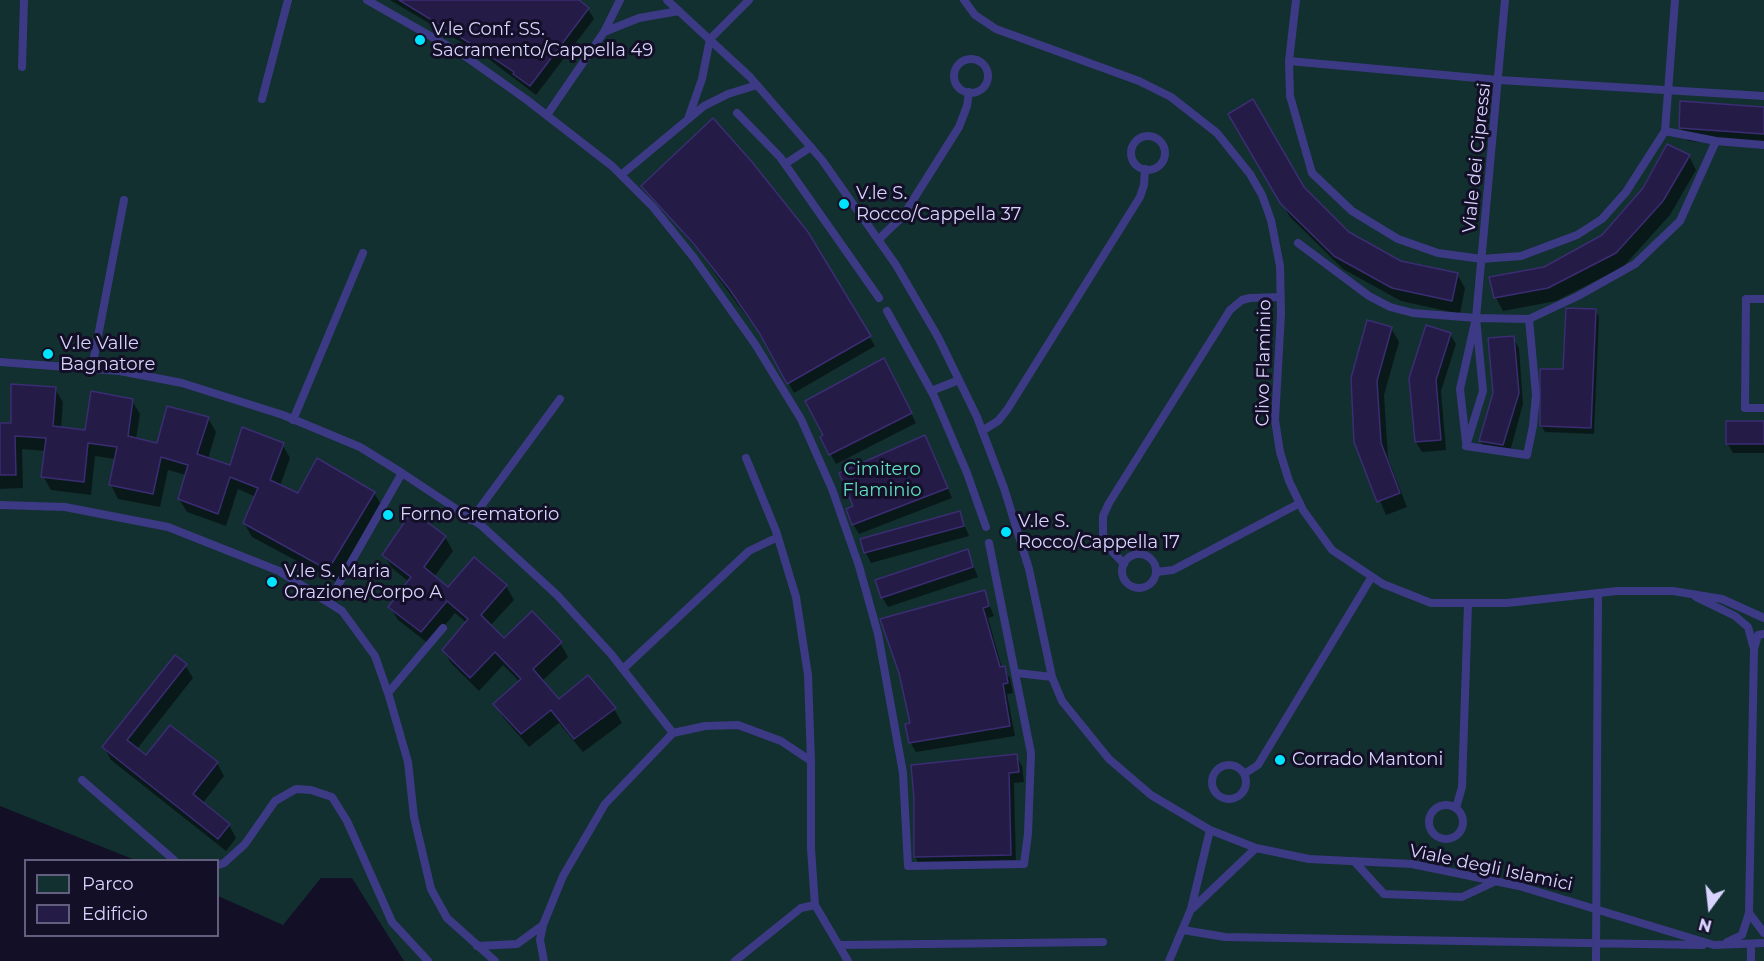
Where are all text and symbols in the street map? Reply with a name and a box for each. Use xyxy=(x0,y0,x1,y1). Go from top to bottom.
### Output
place label: V.le Conf. SS. Sacramento/Cappella 49 xyxy=(432,19,653,62)
marker: V.le Conf. SS. Sacramento/Cappella 49 xyxy=(413,33,427,47)
street label: Viale dei Cipressi xyxy=(1458,82,1496,234)
place label: V.le S. Rocco/Cappella 37 xyxy=(856,183,1021,226)
marker: V.le S. Rocco/Cappella 37 xyxy=(837,197,851,211)
street label: Clivo Flaminio xyxy=(1252,299,1276,427)
place label: V.le Valle Bagnatore xyxy=(60,333,155,376)
marker: V.le Valle Bagnatore xyxy=(41,347,55,361)
park label: Cimitero Flaminio xyxy=(842,459,922,502)
place label: Forno Crematorio xyxy=(400,504,559,526)
marker: Forno Crematorio xyxy=(381,508,395,522)
place label: V.le S. Rocco/Cappella 17 xyxy=(1018,511,1180,554)
marker: V.le S. Rocco/Cappella 17 xyxy=(999,525,1013,539)
place label: V.le S. Maria Orazione/Corpo A xyxy=(284,561,442,604)
marker: V.le S. Maria Orazione/Corpo A xyxy=(265,575,279,589)
place label: Corrado Mantoni xyxy=(1292,749,1443,771)
marker: Corrado Mantoni xyxy=(1273,753,1287,767)
street label: Viale degli Islamici xyxy=(1407,840,1575,896)
legend xyxy=(24,859,219,937)
text: Parco xyxy=(82,873,134,895)
north arrow xyxy=(1680,877,1740,937)
text: Edificio xyxy=(82,903,148,925)
text: N xyxy=(1697,914,1714,936)

